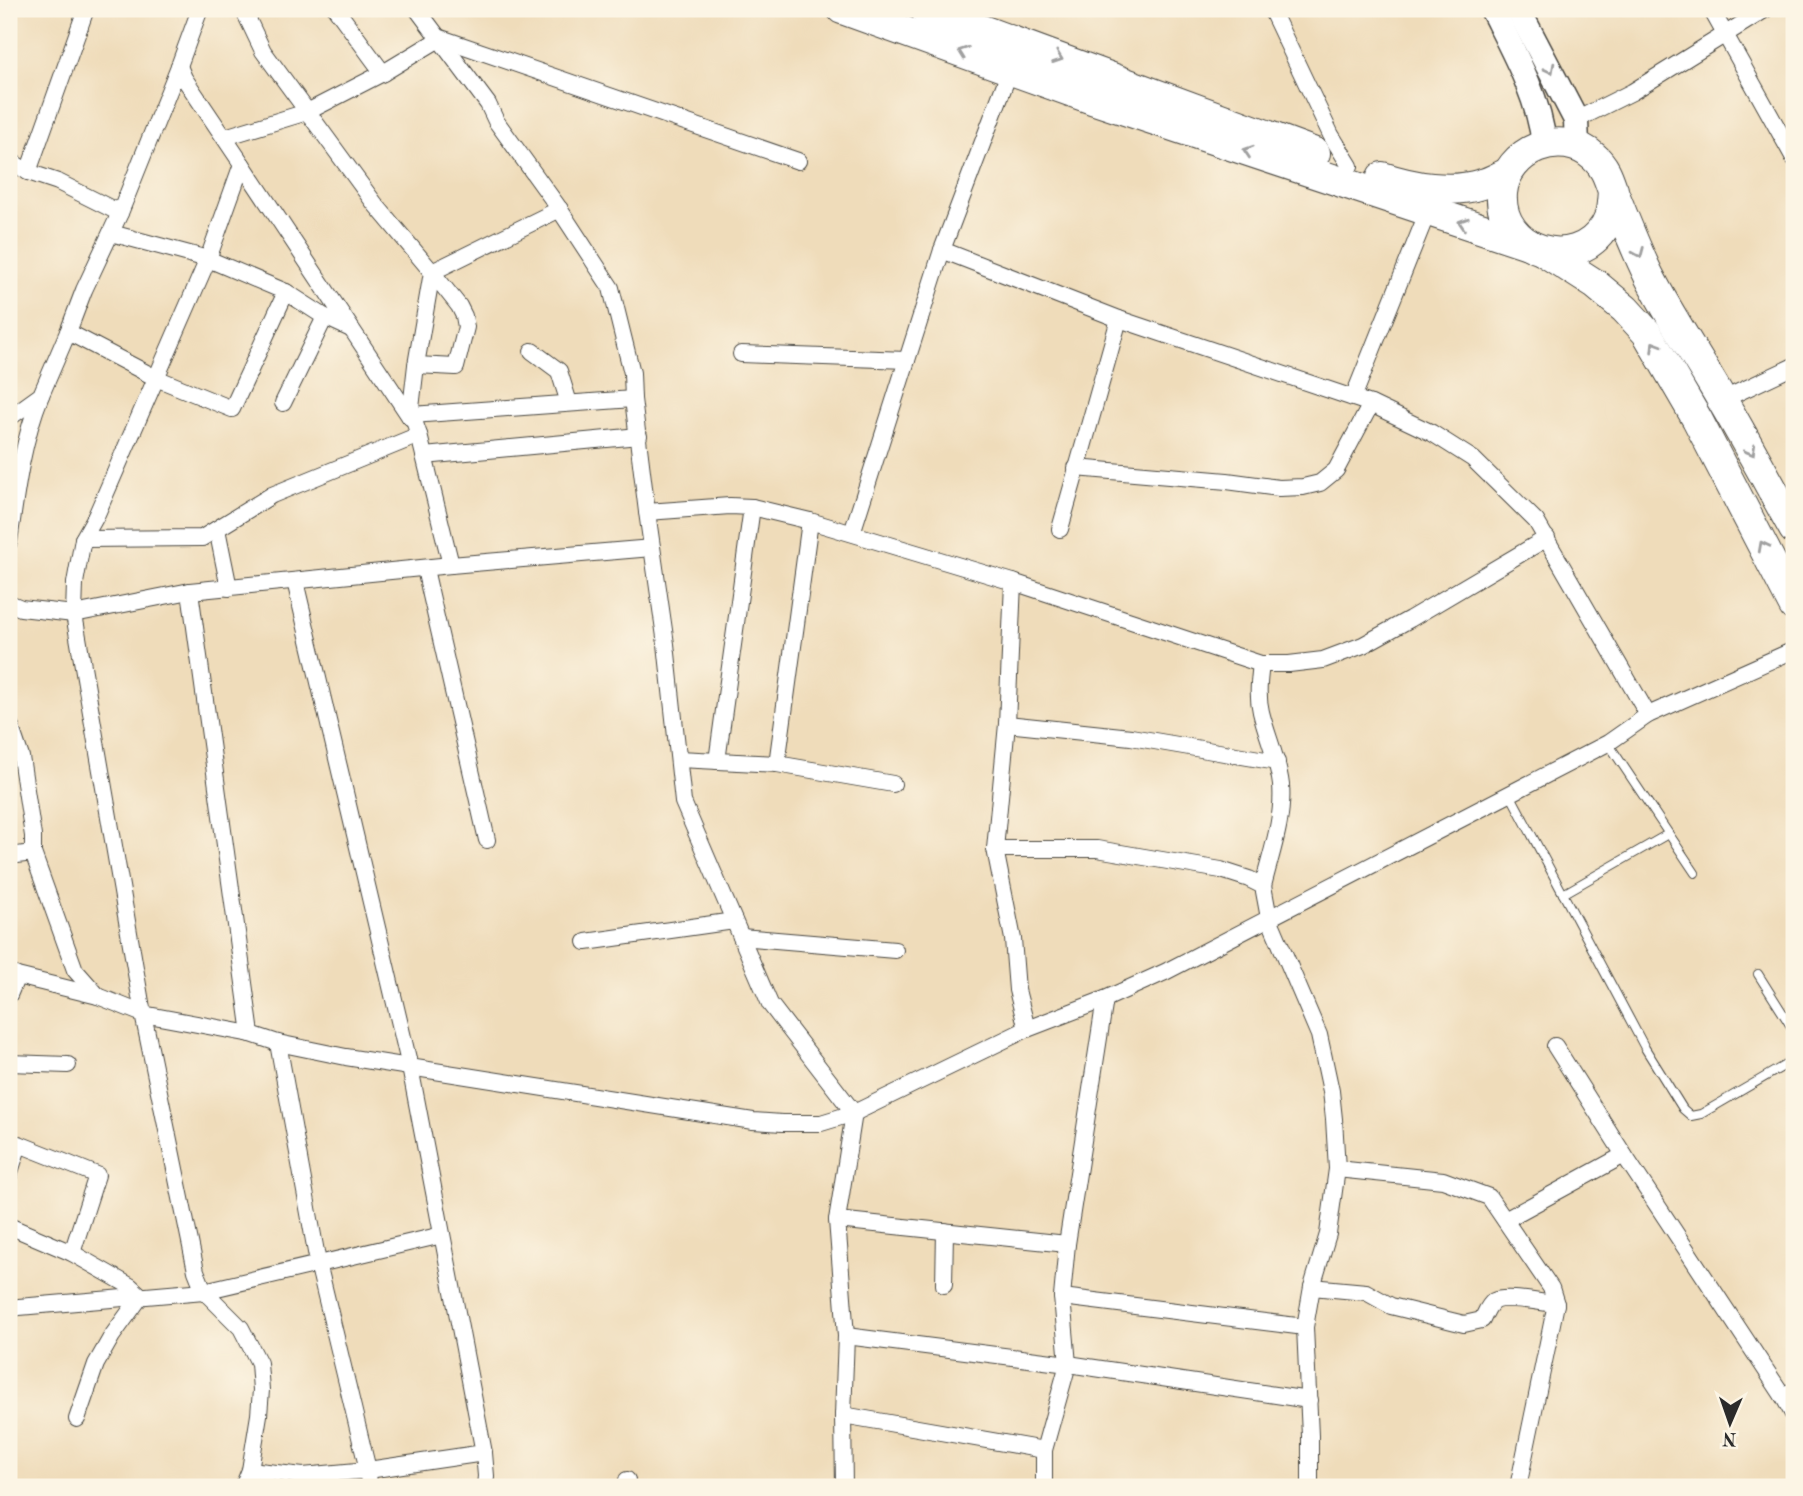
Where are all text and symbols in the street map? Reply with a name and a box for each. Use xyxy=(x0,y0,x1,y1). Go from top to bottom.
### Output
one-way arrow xyxy=(958,47,970,61)
one-way arrow xyxy=(1051,50,1063,64)
one-way arrow xyxy=(1541,62,1555,74)
one-way arrow xyxy=(1242,145,1254,159)
one-way arrow xyxy=(1458,217,1470,231)
one-way arrow xyxy=(1631,246,1645,258)
one-way arrow xyxy=(1650,340,1663,353)
one-way arrow xyxy=(1743,444,1756,456)
one-way arrow xyxy=(1757,541,1771,553)
north arrow xyxy=(1694,1388,1764,1458)
text: N xyxy=(1721,1428,1737,1447)

